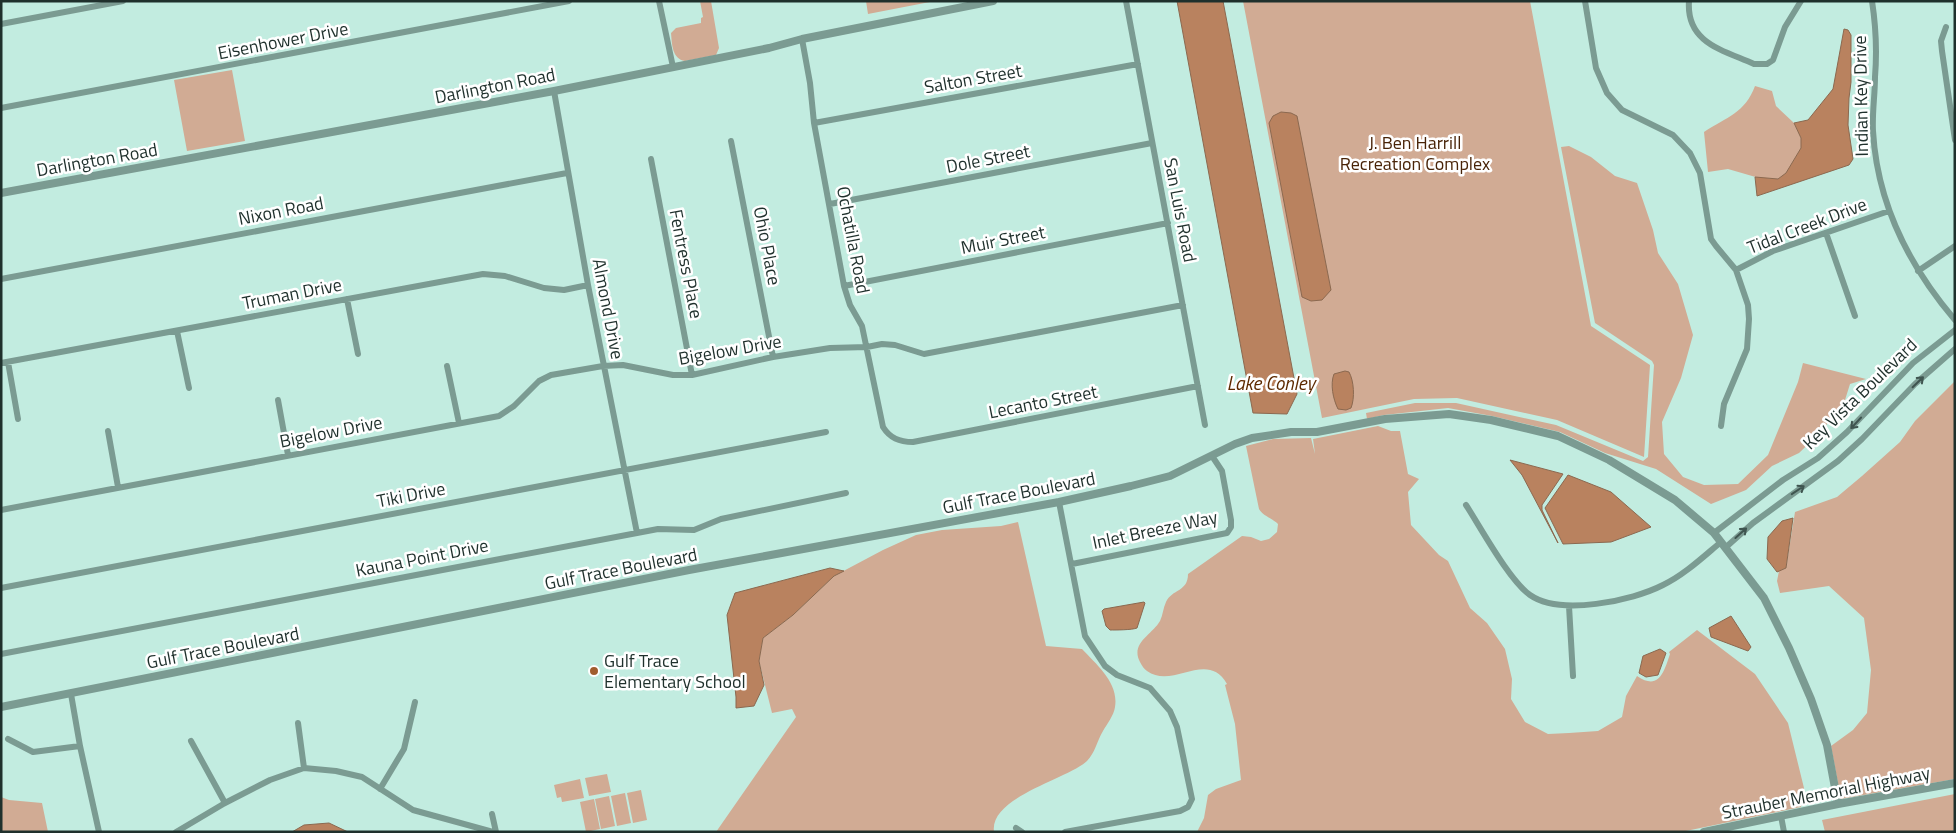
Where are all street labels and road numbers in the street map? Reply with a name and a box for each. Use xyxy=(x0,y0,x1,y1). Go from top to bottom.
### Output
street label: Eisenhower Drive xyxy=(215,15,350,66)
street label: Indian Key Drive xyxy=(1846,35,1875,157)
street label: Salton Street xyxy=(922,57,1025,100)
street label: Darlington Road xyxy=(432,61,558,110)
street label: Darlington Road xyxy=(34,136,159,183)
street label: Dole Street xyxy=(944,137,1033,180)
street label: San Luis Road xyxy=(1157,155,1204,264)
street label: Ochatilla Road xyxy=(830,184,877,296)
street label: Nixon Road xyxy=(236,189,326,232)
street label: Tidal Creek Drive xyxy=(1743,190,1870,261)
street label: Ohio Place xyxy=(747,204,788,288)
street label: Fentress Place xyxy=(663,207,710,321)
street label: Muir Street xyxy=(959,218,1048,261)
street label: Almond Drive xyxy=(586,256,631,362)
street label: Truman Drive xyxy=(240,271,344,316)
street label: Bigelow Drive xyxy=(676,327,783,372)
street label: Key Vista Boulevard xyxy=(1796,332,1923,455)
street label: Lecanto Street xyxy=(986,378,1100,425)
street label: Bigelow Drive xyxy=(277,408,385,455)
street label: Gulf Trace Boulevard xyxy=(940,464,1098,521)
street label: Tiki Drive xyxy=(374,475,448,514)
street label: Inlet Breeze Way xyxy=(1090,503,1220,556)
street label: Kauna Point Drive xyxy=(353,531,491,584)
street label: Gulf Trace Boulevard xyxy=(542,540,700,597)
street label: Gulf Trace Boulevard xyxy=(144,619,302,676)
street label: Strauber Memorial Highway xyxy=(1719,759,1933,826)

